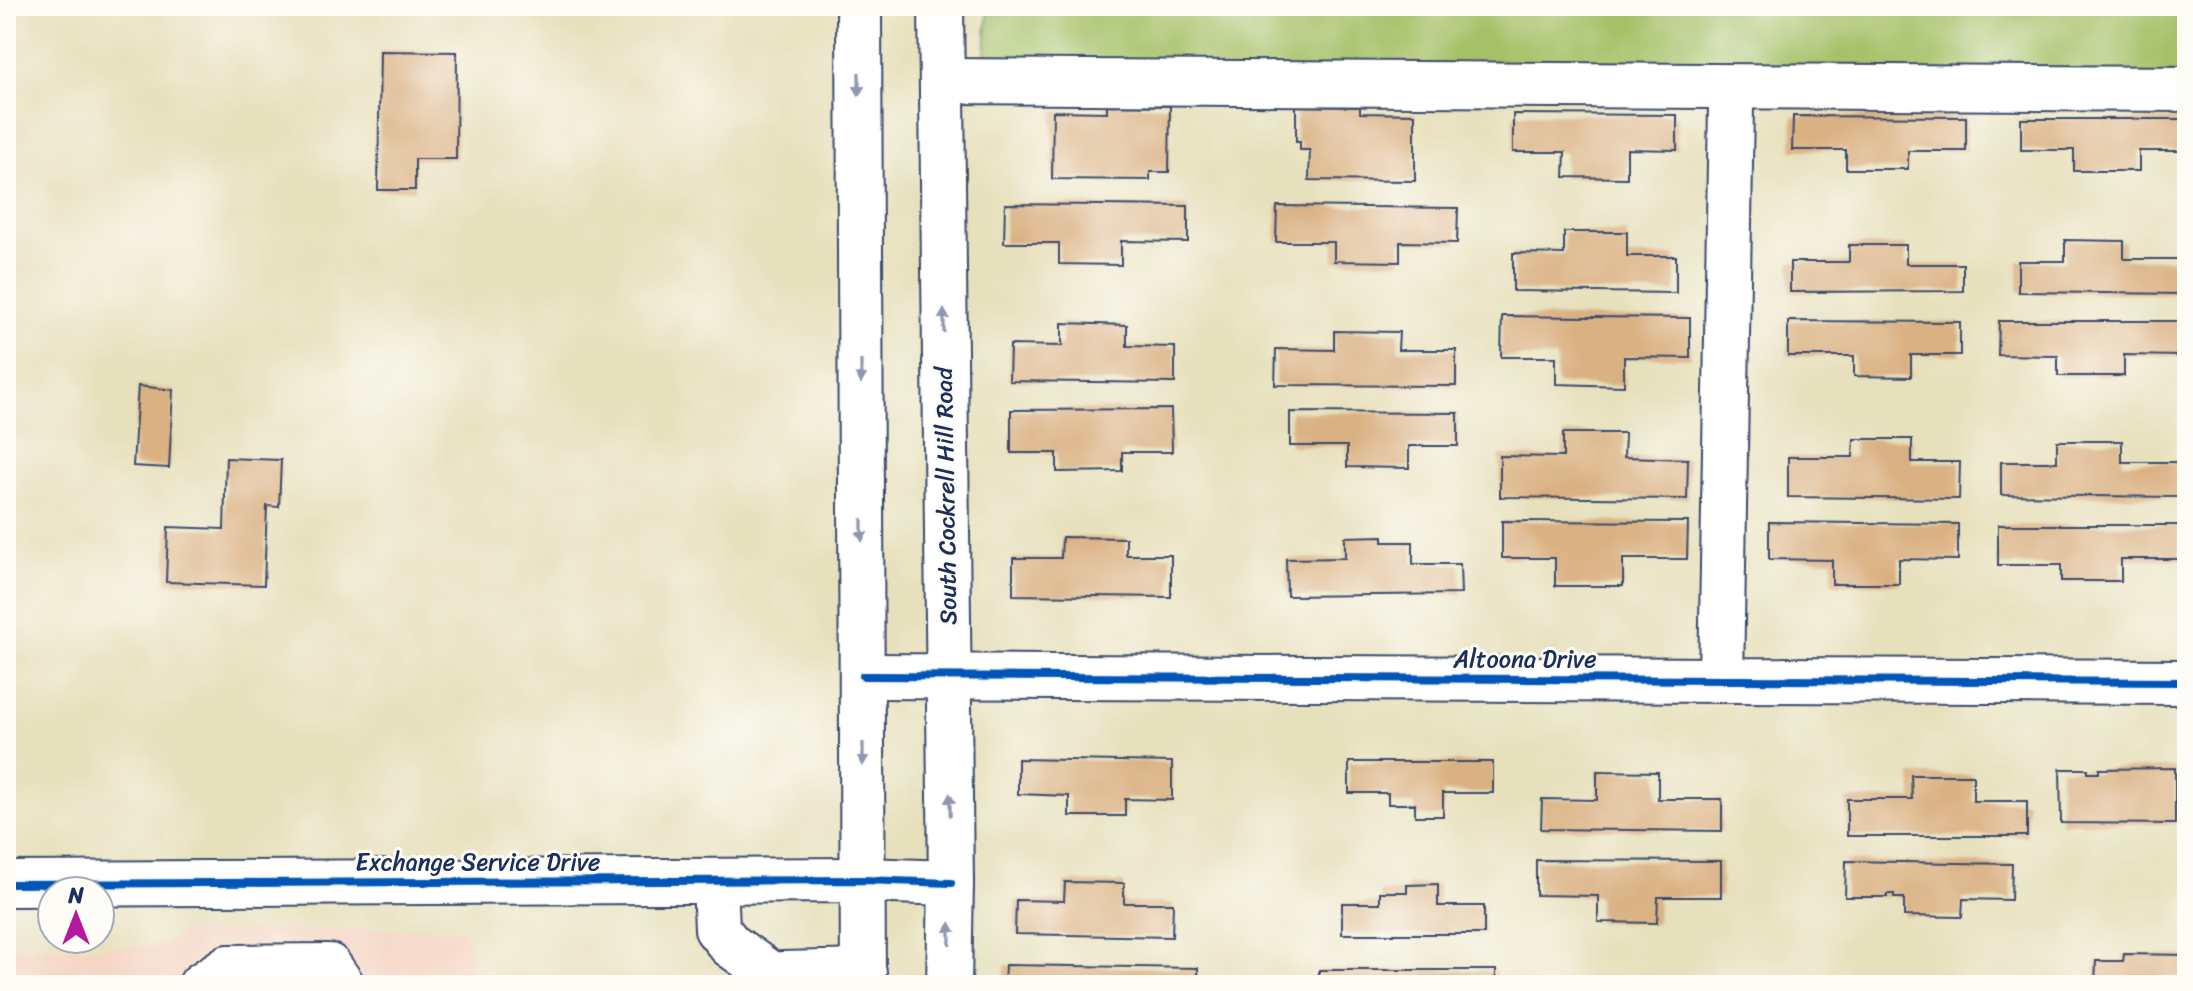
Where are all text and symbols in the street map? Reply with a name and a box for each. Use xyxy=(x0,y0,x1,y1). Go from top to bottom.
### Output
one-way arrow xyxy=(853,72,865,97)
one-way arrow xyxy=(938,308,950,333)
one-way arrow xyxy=(855,360,867,385)
street label: South Cockrell Hill Road xyxy=(923,364,969,625)
one-way arrow xyxy=(856,518,868,543)
street label: Altoona Drive xyxy=(1452,638,1597,680)
one-way arrow xyxy=(857,742,869,767)
one-way arrow xyxy=(944,792,956,817)
street label: Exchange Service Drive xyxy=(356,841,600,883)
north arrow xyxy=(36,875,116,955)
text: N xyxy=(67,876,84,915)
one-way arrow xyxy=(944,921,956,946)

